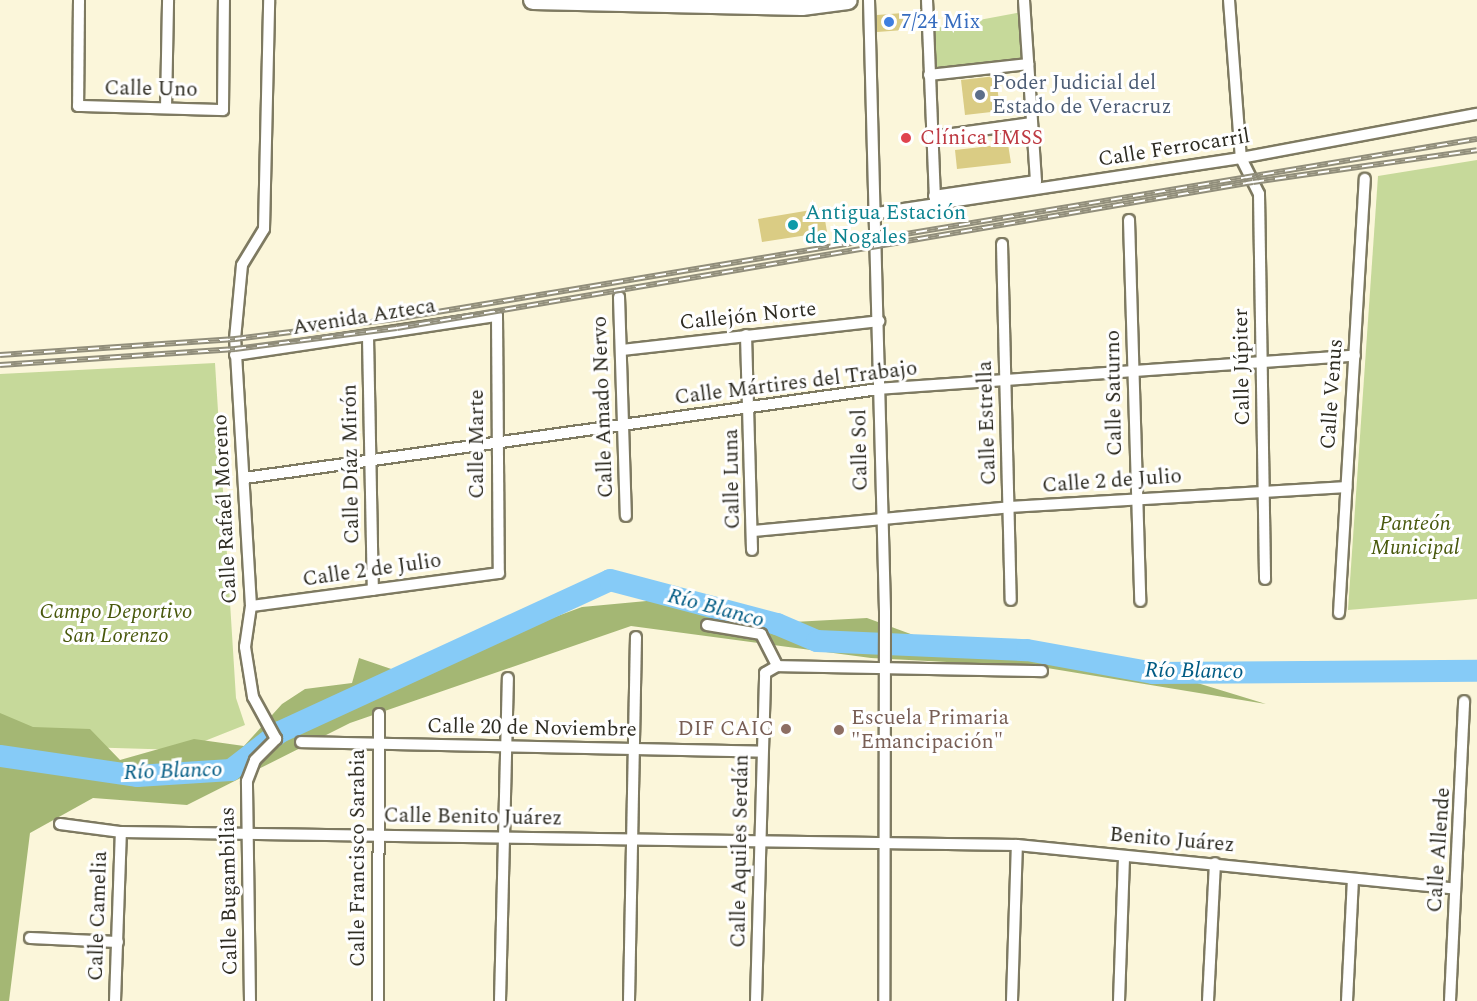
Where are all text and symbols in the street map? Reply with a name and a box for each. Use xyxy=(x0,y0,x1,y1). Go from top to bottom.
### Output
place label: 7/24 Mix xyxy=(901,9,980,35)
marker: 7/24 Mix xyxy=(882,15,896,29)
place label: Poder Judicial del Estado de Veracruz xyxy=(992,70,1172,120)
street label: Calle Uno xyxy=(104,76,198,102)
marker: Poder Judicial del Estado de Veracruz xyxy=(973,88,987,102)
street label: Calle Ferrocarril xyxy=(1096,124,1252,172)
place label: Clínica IMSS xyxy=(920,125,1043,151)
marker: Clínica IMSS xyxy=(897,129,915,147)
place label: Antigua Estación de Nogales xyxy=(805,200,966,250)
marker: Antigua Estación de Nogales xyxy=(786,218,800,232)
street label: Avenida Azteca xyxy=(291,293,437,341)
street label: Callejón Norte xyxy=(678,296,818,336)
street label: Calle Júpiter xyxy=(1228,308,1256,426)
street label: Calle Amado Nervo xyxy=(587,316,619,498)
street label: Calle Saturno xyxy=(1100,330,1128,456)
street label: Calle Venus xyxy=(1316,338,1348,450)
street label: Calle Mártires del Trabajo xyxy=(673,356,919,410)
street label: Calle Estrella xyxy=(972,360,1002,486)
street label: Calle Díaz Mirón xyxy=(337,384,365,544)
street label: Calle Marte xyxy=(464,389,490,499)
street label: Calle Sol xyxy=(847,409,873,491)
street label: Calle Rafaél Moreno xyxy=(207,414,243,604)
street label: Calle Luna xyxy=(719,428,745,530)
street label: Calle 2 de Julio xyxy=(1041,464,1183,498)
park label: Panteón Municipal xyxy=(1371,511,1459,561)
street label: Calle 2 de Julio xyxy=(301,548,443,592)
water label: Río Blanco xyxy=(665,582,767,634)
park label: Campo Deportivo San Lorenzo xyxy=(40,599,192,649)
water label: Río Blanco xyxy=(1144,657,1244,685)
place label: Escuela Primaria "Emancipación" xyxy=(851,705,1009,755)
street label: Calle 20 de Noviembre xyxy=(427,714,637,742)
place label: DIF CAIC xyxy=(677,716,774,742)
marker: DIF CAIC xyxy=(779,722,793,736)
marker: Escuela Primaria "Emancipación" xyxy=(832,723,846,737)
street label: Calle Francisco Sarabia xyxy=(345,749,371,967)
street label: Calle Aquiles Serdán xyxy=(726,754,754,948)
water label: Río Blanco xyxy=(123,756,223,786)
street label: Calle Allende xyxy=(1422,787,1456,913)
street label: Calle Benito Juárez xyxy=(383,803,563,831)
street label: Calle Bugambilias xyxy=(215,807,243,975)
street label: Benito Juárez xyxy=(1108,822,1236,858)
street label: Calle Camelia xyxy=(83,851,113,981)

